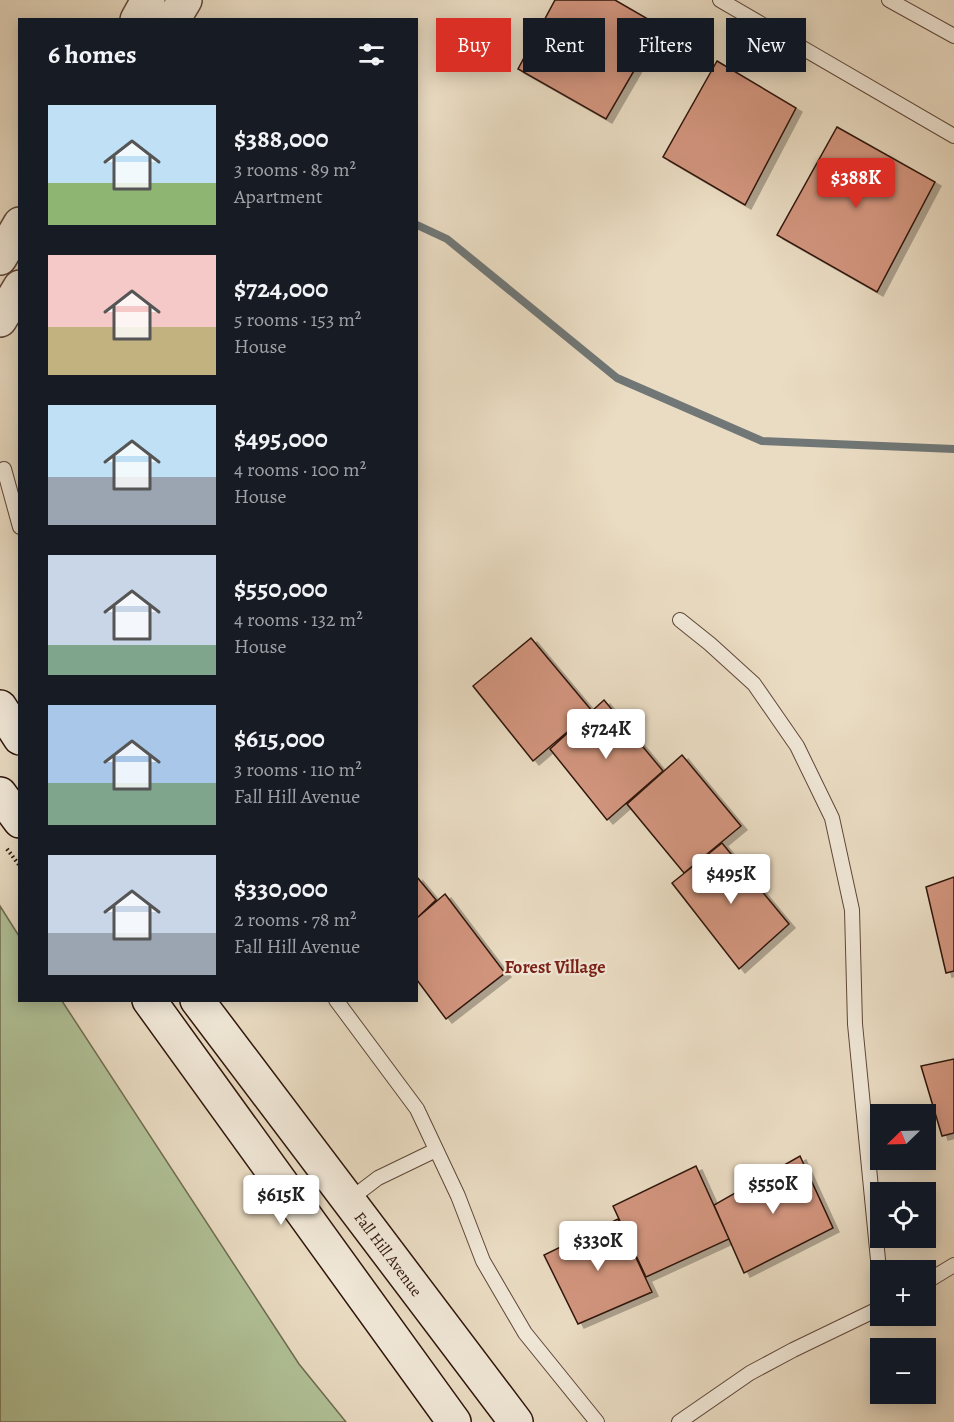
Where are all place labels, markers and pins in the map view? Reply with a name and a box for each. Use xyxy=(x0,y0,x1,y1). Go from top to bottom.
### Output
pin: $388K xyxy=(814,158,898,209)
pin: $724K xyxy=(564,709,648,760)
pin: $495K xyxy=(689,854,773,905)
pin: $550K xyxy=(731,1164,815,1215)
pin: $615K xyxy=(239,1175,323,1226)
pin: $330K xyxy=(556,1221,640,1272)

